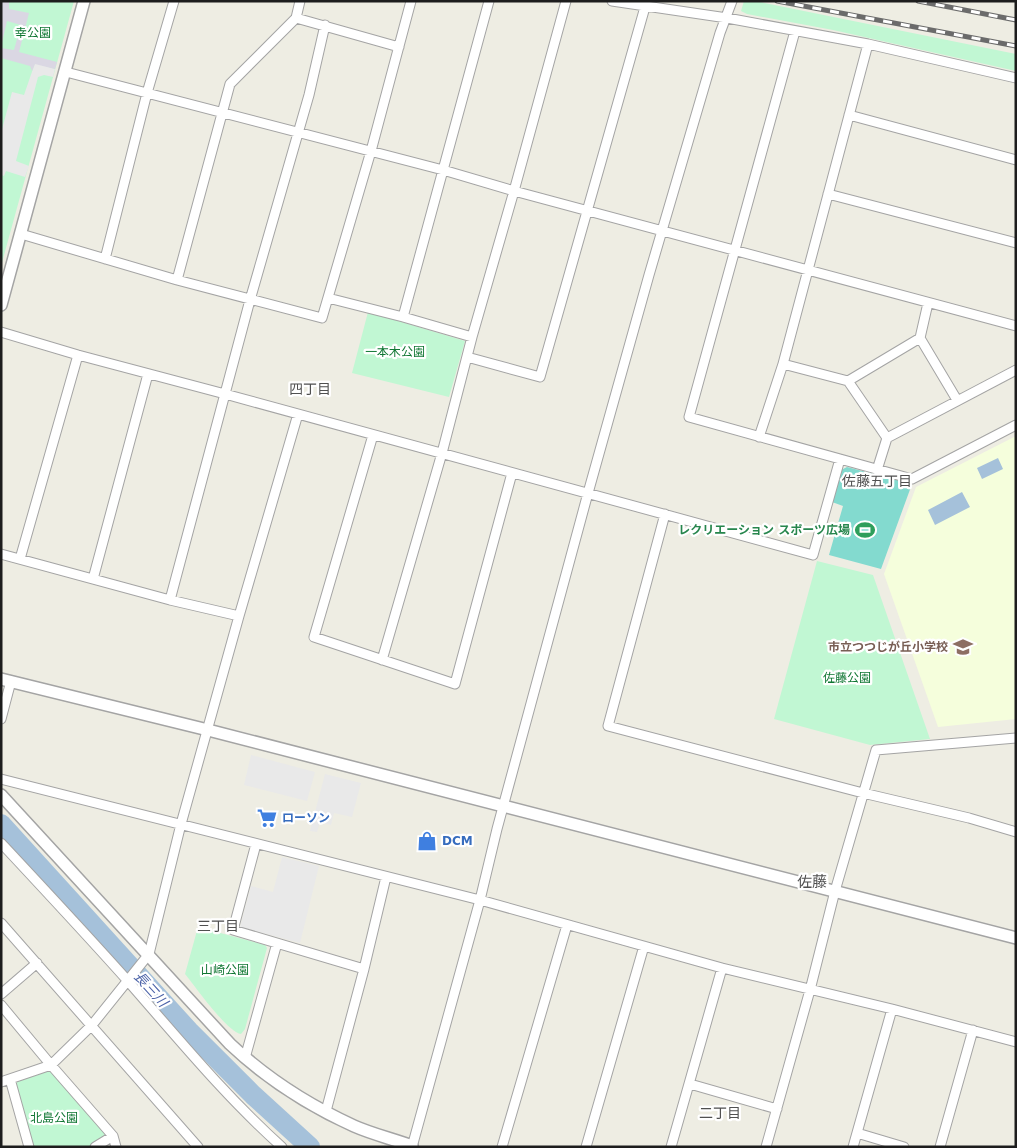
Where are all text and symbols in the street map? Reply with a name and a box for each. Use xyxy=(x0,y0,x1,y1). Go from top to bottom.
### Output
park label: 幸公園 xyxy=(15,26,51,40)
park label: 一本木公園 xyxy=(365,345,425,359)
district label: 四丁目 xyxy=(289,381,331,397)
district label: 佐藤五丁目 xyxy=(842,473,912,489)
sports icon: レクリエーション スポーツ広場 xyxy=(854,519,876,541)
place label: レクリエーション スポーツ広場 xyxy=(678,523,850,537)
school or university icon: 市立つつじが丘小学校 xyxy=(952,636,974,658)
place label: 市立つつじが丘小学校 xyxy=(828,640,948,654)
park label: 佐藤公園 xyxy=(823,671,871,685)
supermarket icon: ローソン xyxy=(256,807,278,829)
place label: ローソン xyxy=(282,811,330,825)
shop icon: DCM xyxy=(416,830,438,852)
place label: DCM xyxy=(442,834,473,848)
district label: 佐藤 xyxy=(797,873,827,891)
district label: 三丁目 xyxy=(197,918,239,934)
park label: 山崎公園 xyxy=(201,963,249,977)
water label: 長三川 xyxy=(131,968,172,1011)
district label: 二丁目 xyxy=(699,1105,741,1121)
park label: 北島公園 xyxy=(30,1111,78,1125)

